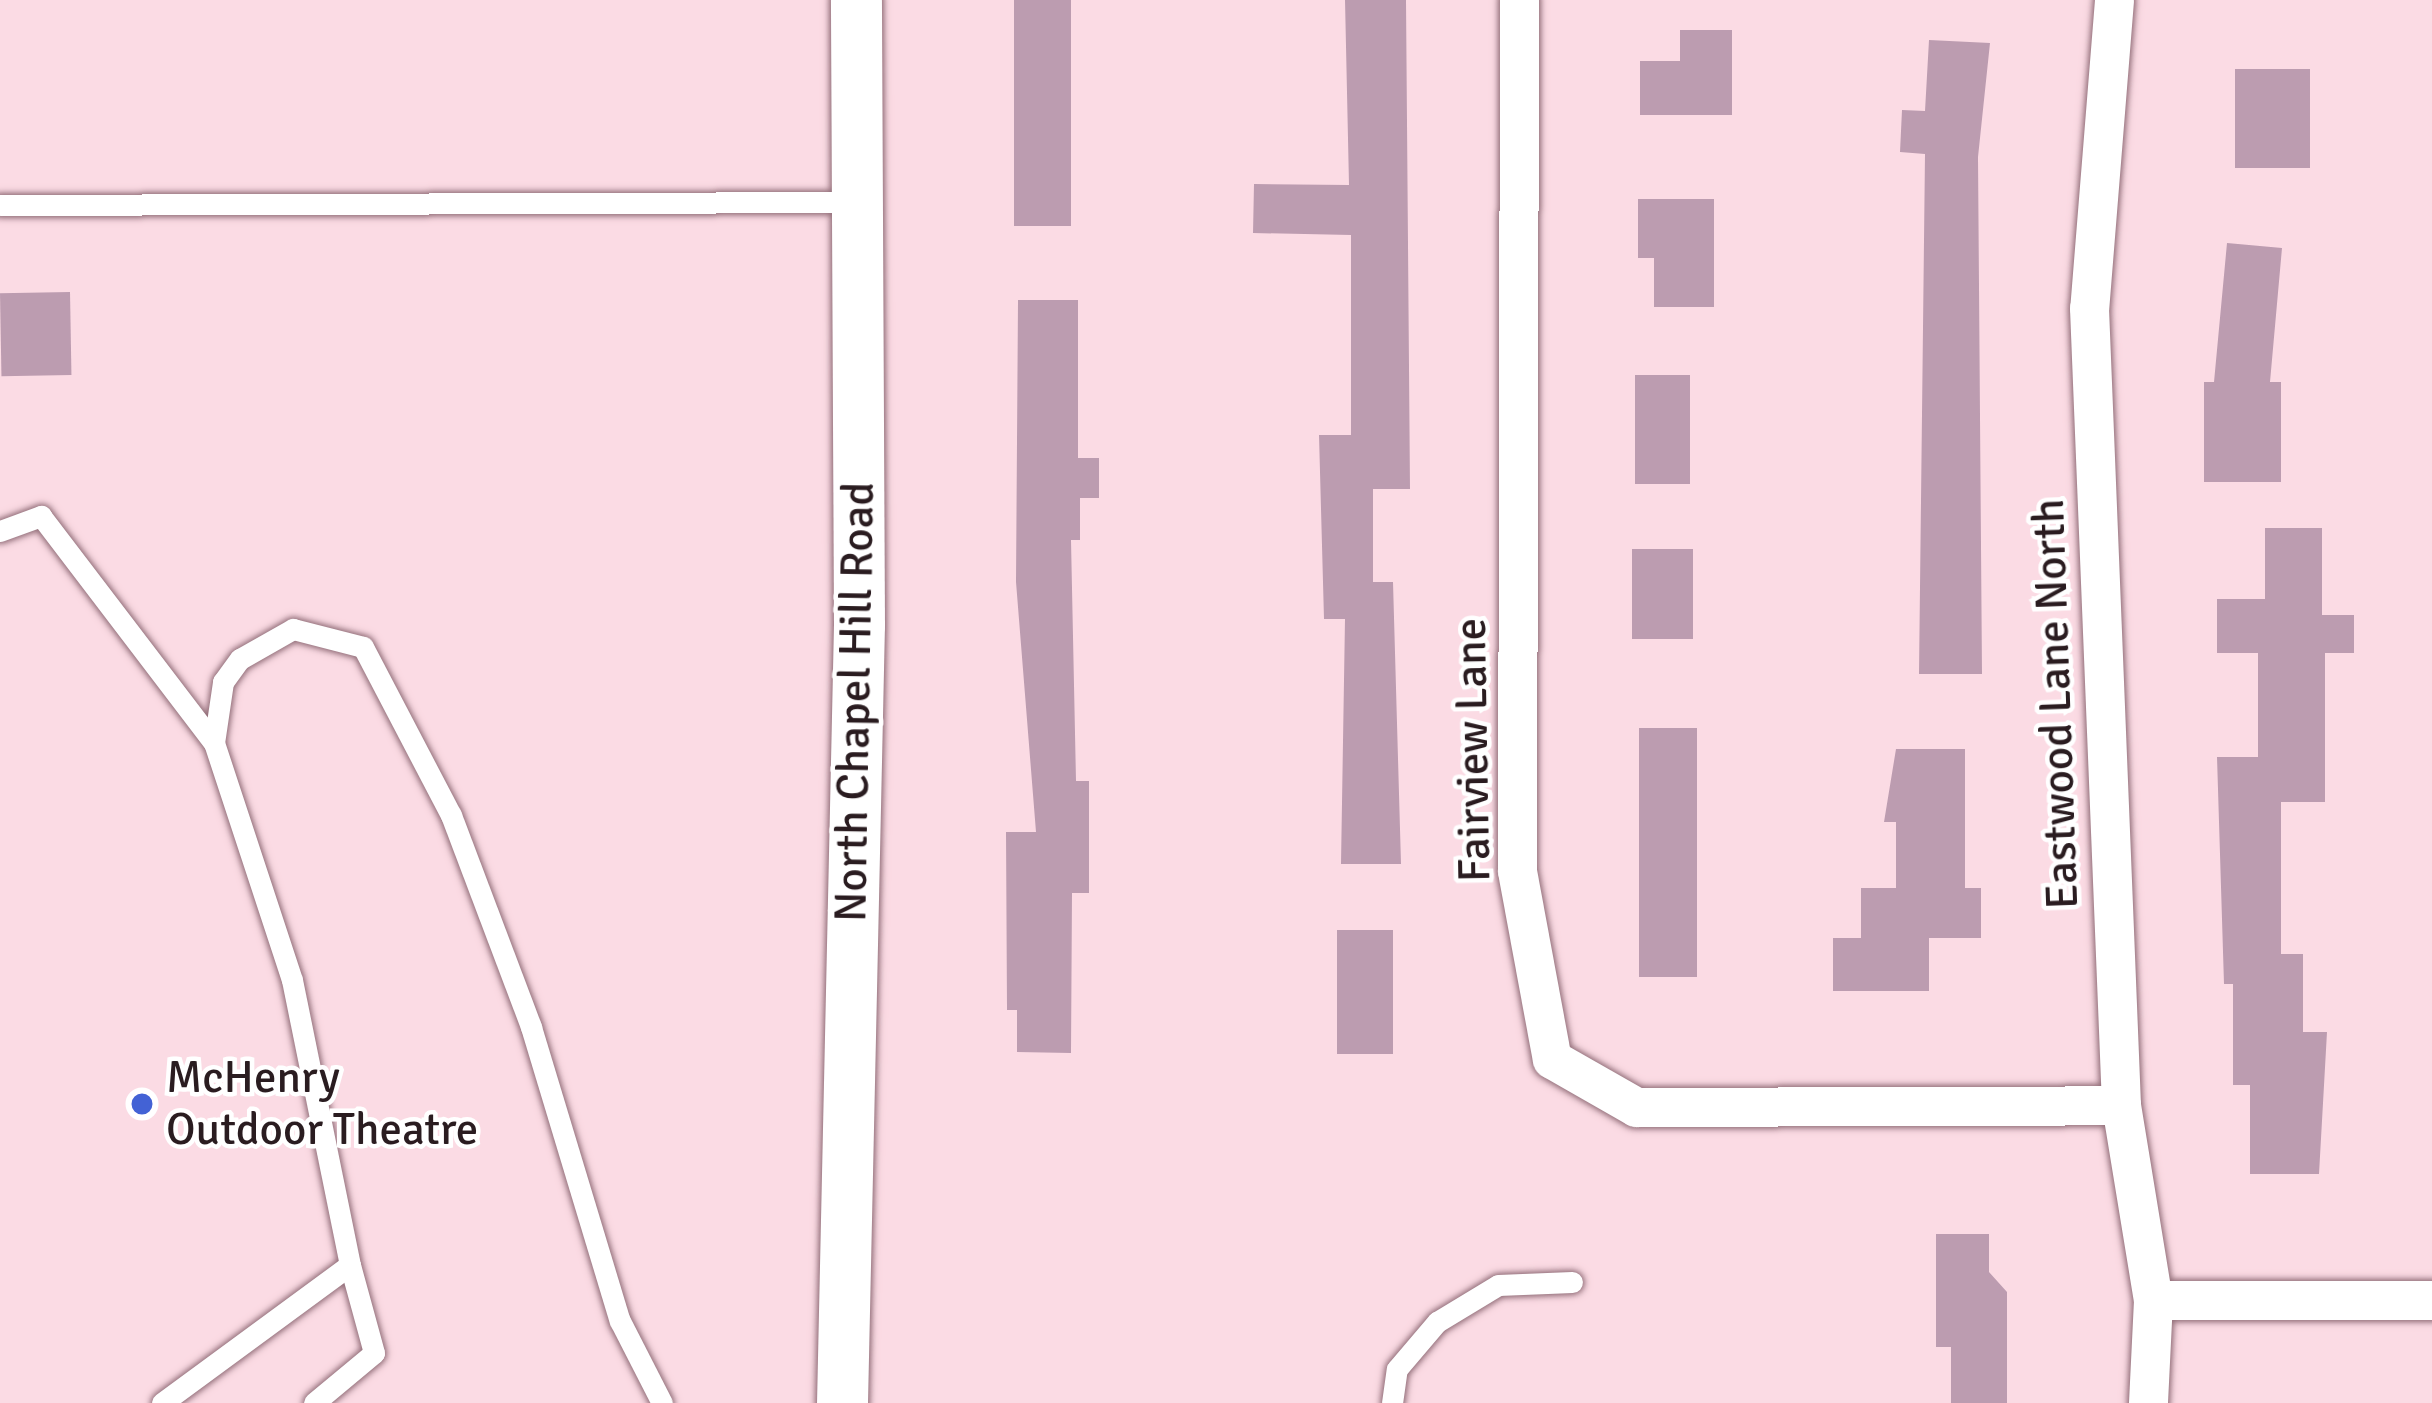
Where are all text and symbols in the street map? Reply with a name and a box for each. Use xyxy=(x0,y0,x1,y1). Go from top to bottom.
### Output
street label: North Chapel Hill Road xyxy=(824,481,886,923)
street label: Eastwood Lane North xyxy=(2022,498,2090,910)
street label: Fairview Lane xyxy=(1444,617,1502,883)
place label: McHenry Outdoor Theatre xyxy=(166,1051,478,1157)
marker: McHenry Outdoor Theatre xyxy=(129,1091,155,1117)

